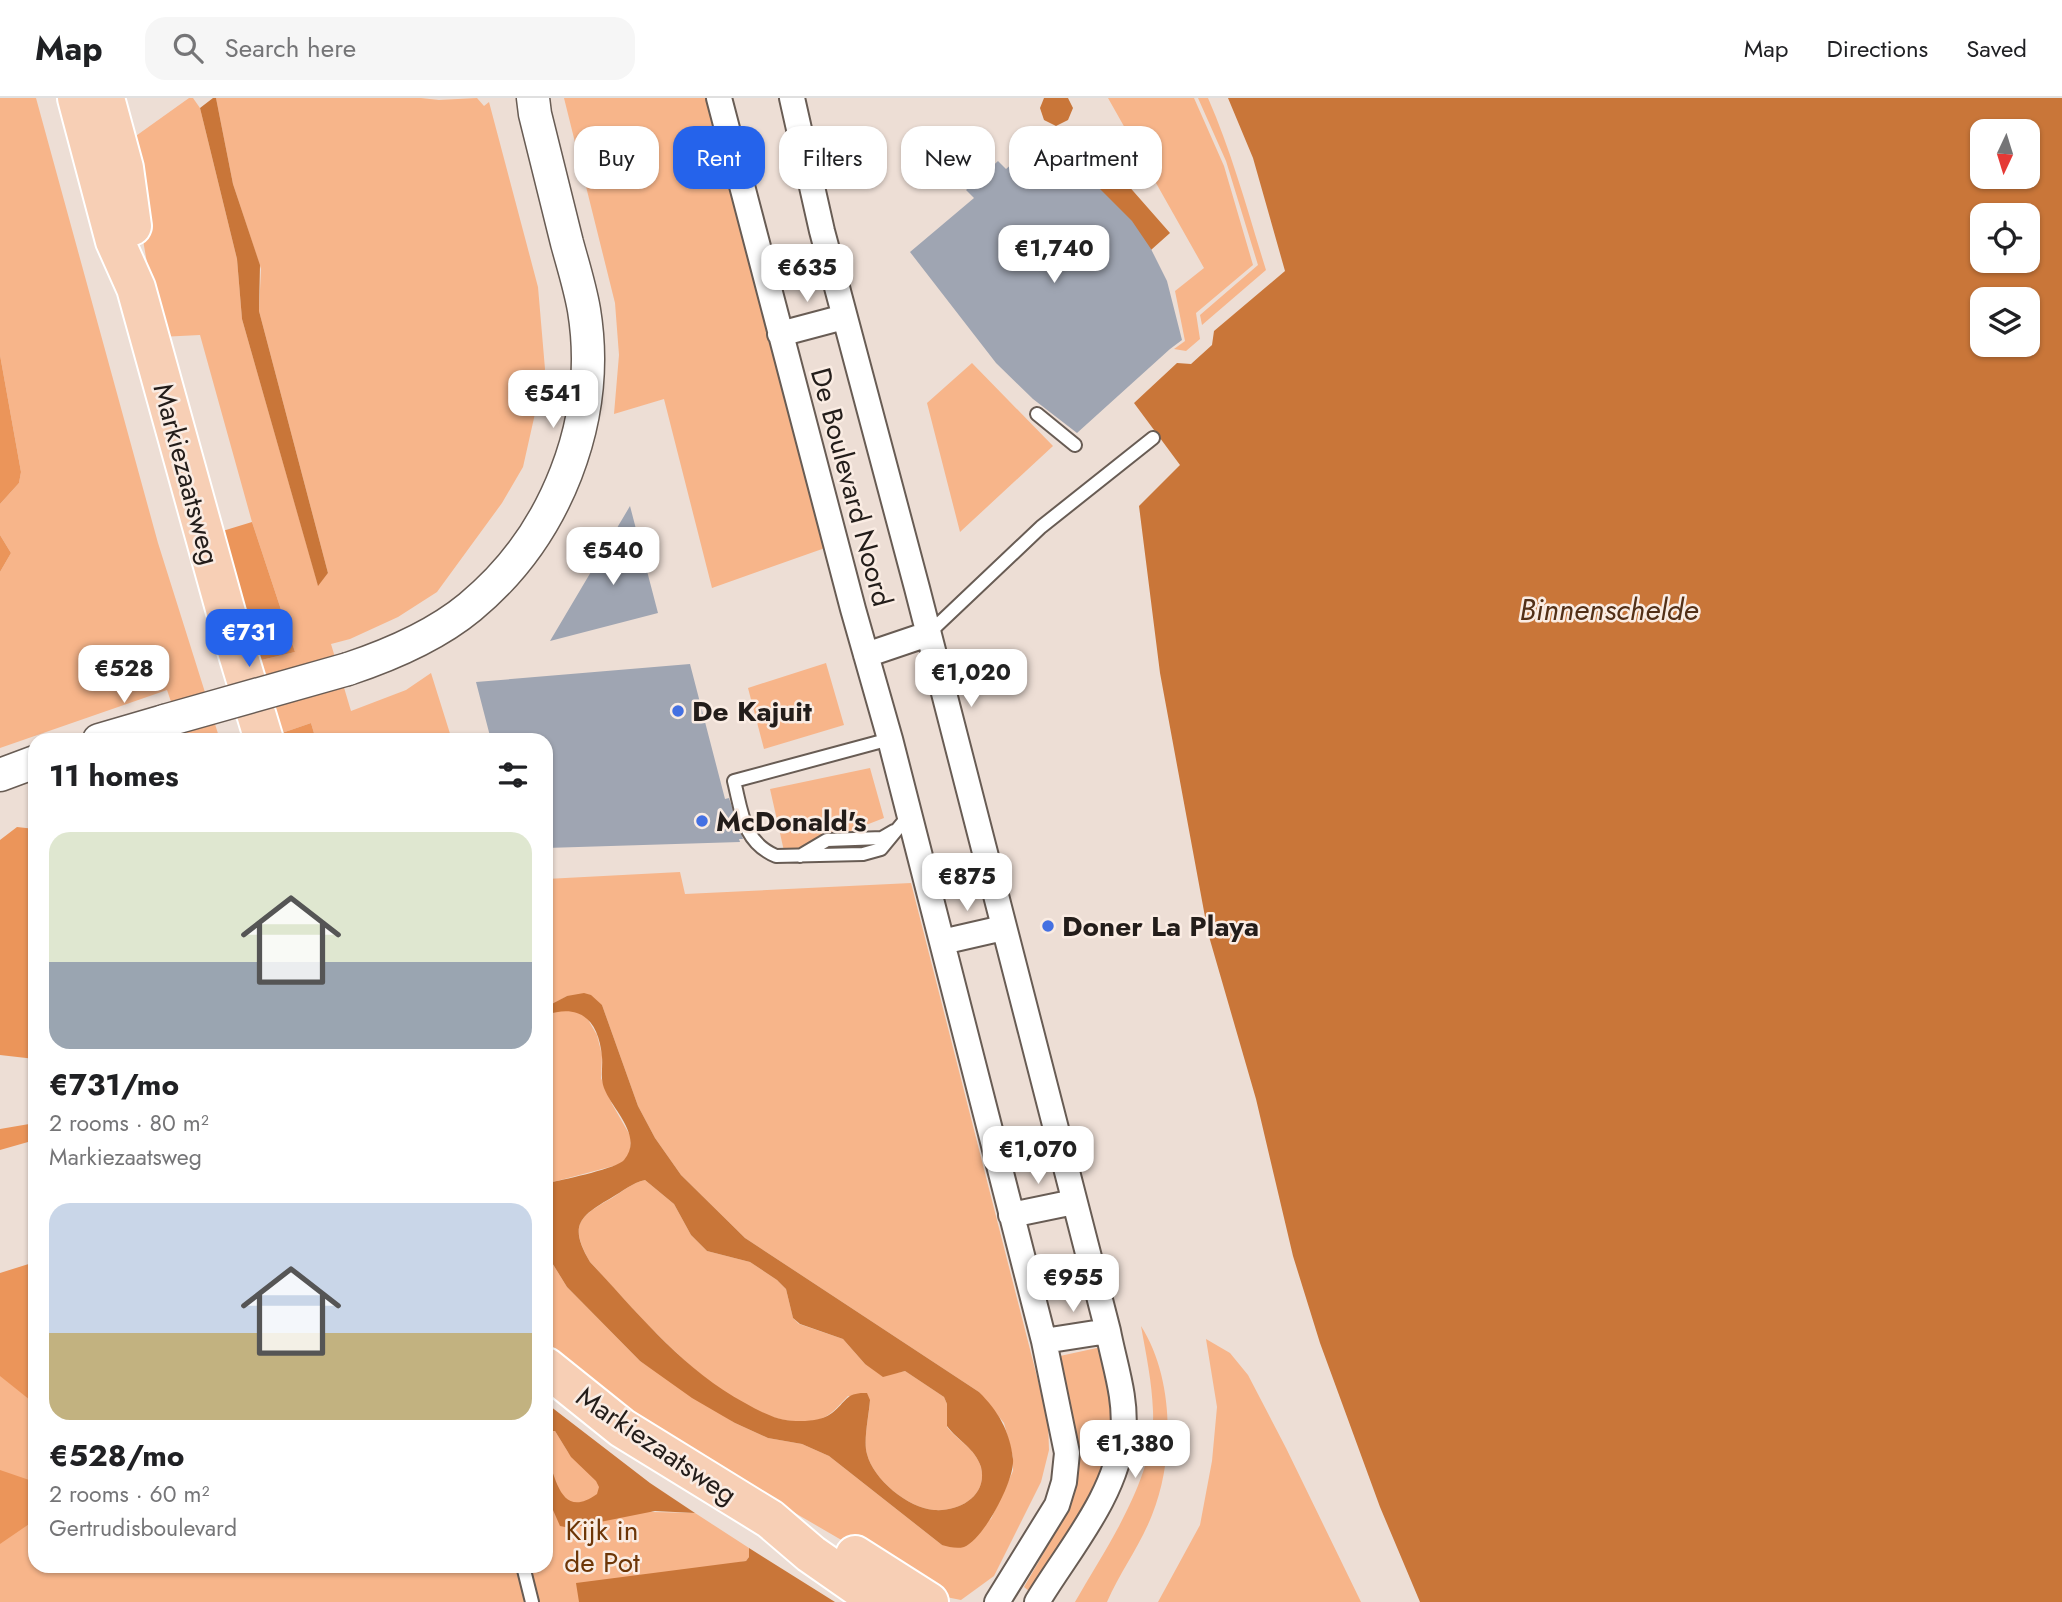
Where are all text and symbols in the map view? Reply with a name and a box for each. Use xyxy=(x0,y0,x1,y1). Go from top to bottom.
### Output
search box xyxy=(145,17,635,80)
text: Map xyxy=(35,25,103,72)
icon: search xyxy=(169,29,207,67)
text: Search here xyxy=(225,29,356,67)
text: Map xyxy=(1744,31,1789,66)
text: Directions xyxy=(1827,31,1928,66)
text: Saved xyxy=(1966,31,2027,66)
north arrow xyxy=(1970,119,2040,189)
map controls xyxy=(1970,119,2040,357)
chip: Buy xyxy=(574,126,659,189)
chip: Rent xyxy=(673,126,765,189)
chip: Filters xyxy=(779,126,887,189)
chip: New xyxy=(901,126,995,189)
chip: Apartment xyxy=(1009,126,1162,189)
button: locate xyxy=(1970,203,2040,273)
pin: €1,740 xyxy=(997,226,1111,285)
text: €1,740 xyxy=(1014,231,1094,265)
pin: €635 xyxy=(766,244,848,304)
text: €635 xyxy=(777,250,837,284)
button: layers xyxy=(1970,287,2040,357)
street label: De Boulevard Noord xyxy=(800,363,903,611)
pin: €541 xyxy=(512,370,594,430)
text: €541 xyxy=(524,376,582,410)
street label: Markiezaatsweg xyxy=(143,379,230,569)
pin: €540 xyxy=(572,528,654,587)
text: €540 xyxy=(582,533,644,567)
water label: Binnenschelde xyxy=(1520,588,1698,631)
pin: €731 xyxy=(208,610,290,669)
text: €731 xyxy=(222,615,276,649)
pin: €528 xyxy=(83,646,165,705)
pin: €1,020 xyxy=(914,650,1028,709)
text: €528 xyxy=(94,651,154,685)
text: €1,020 xyxy=(931,655,1011,689)
place label: De Kajuit xyxy=(692,691,812,732)
marker: De Kajuit xyxy=(670,703,686,719)
text: 11 homes xyxy=(49,754,179,797)
icon: filters xyxy=(494,756,532,794)
place label: McDonald's xyxy=(716,801,867,842)
marker: McDonald's xyxy=(694,813,710,829)
pin: €875 xyxy=(926,854,1008,913)
text: €875 xyxy=(938,859,996,893)
icon: home xyxy=(228,877,354,1003)
place label: Doner La Playa xyxy=(1062,906,1259,947)
marker: Doner La Playa xyxy=(1040,918,1056,934)
text: €731/mo xyxy=(49,1063,179,1106)
text: 2 rooms · 80 m² xyxy=(49,1106,209,1140)
pin: €1,070 xyxy=(981,1126,1095,1186)
text: €1,070 xyxy=(999,1132,1077,1166)
text: Markiezaatsweg xyxy=(49,1140,202,1174)
icon: home xyxy=(228,1248,354,1374)
pin: €955 xyxy=(1032,1254,1114,1314)
text: €955 xyxy=(1043,1260,1103,1294)
street label: Markiezaatsweg xyxy=(568,1376,745,1514)
pin: €1,380 xyxy=(1078,1420,1192,1480)
text: €1,380 xyxy=(1096,1426,1174,1460)
text: €528/mo xyxy=(49,1434,184,1477)
text: 2 rooms · 60 m² xyxy=(49,1477,209,1511)
park label: Kijk in de Pot xyxy=(564,1510,640,1583)
text: Gertrudisboulevard xyxy=(49,1511,237,1545)

